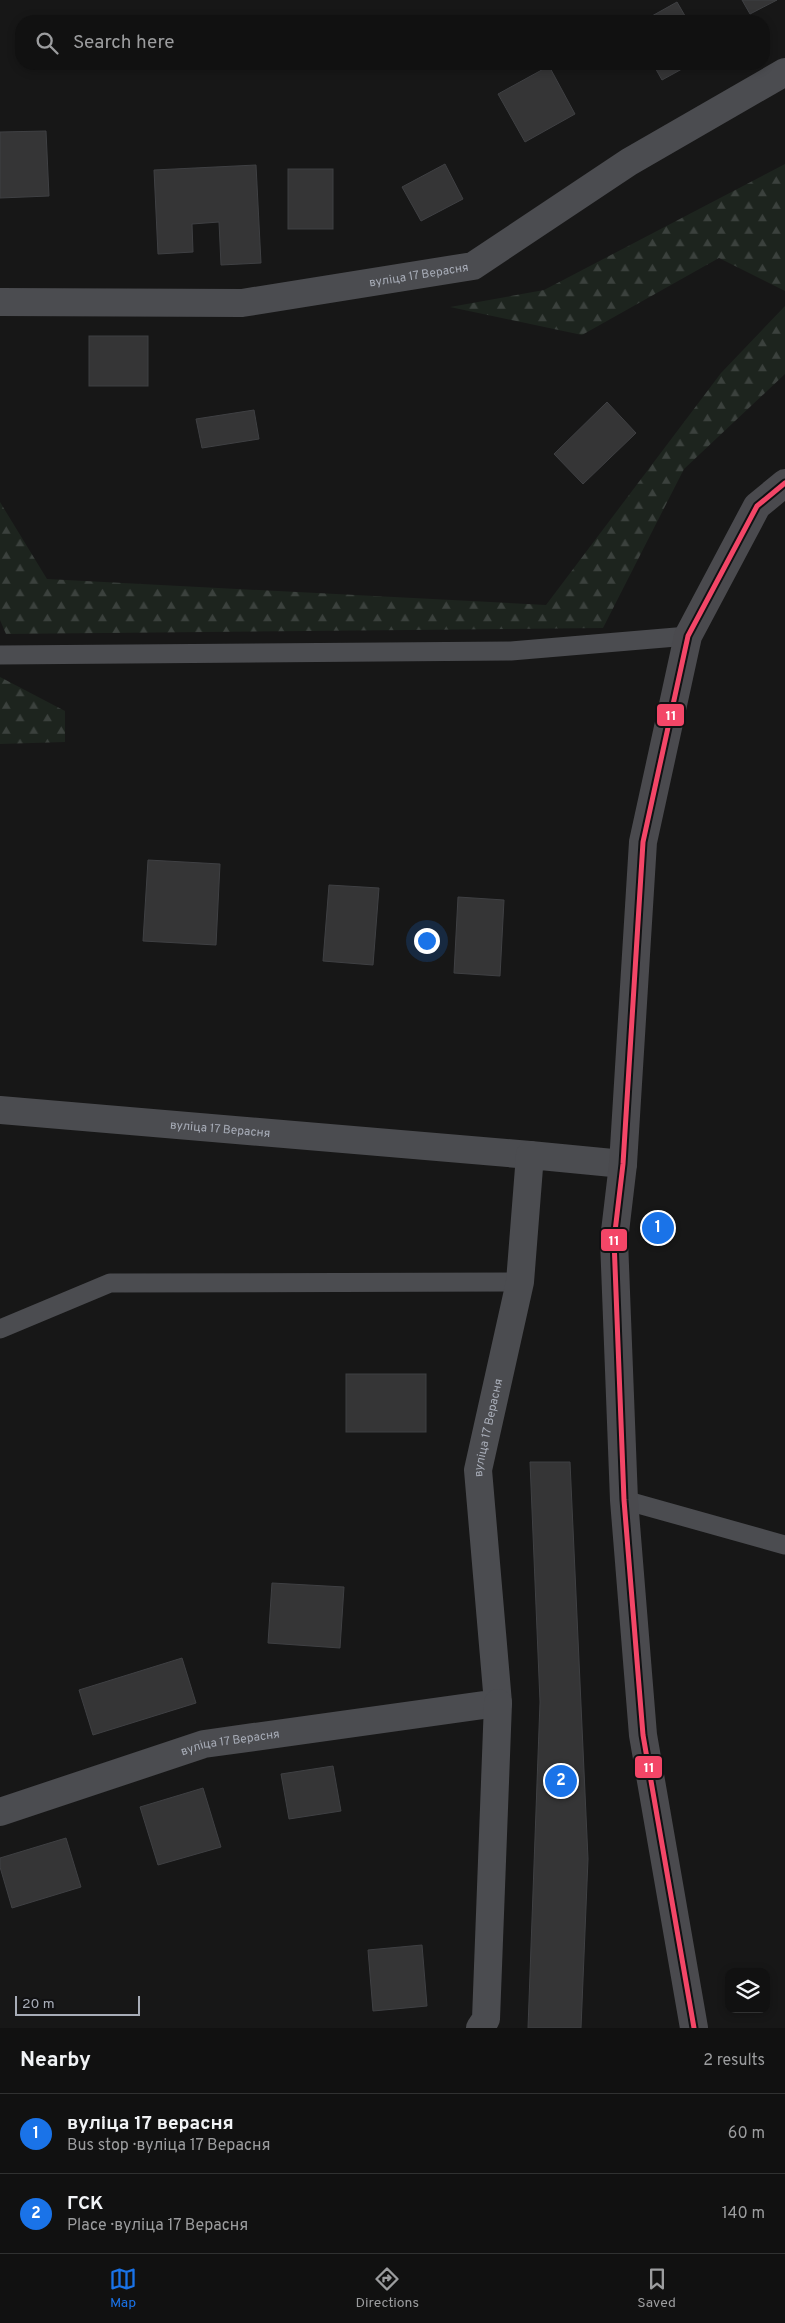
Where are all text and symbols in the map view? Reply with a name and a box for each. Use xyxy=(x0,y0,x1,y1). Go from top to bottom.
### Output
search box xyxy=(15,15,770,70)
icon: search xyxy=(33,29,61,57)
text: Search here xyxy=(73,31,175,55)
street label: вуліца 17 Верасня xyxy=(368,260,470,292)
line badge: 11 xyxy=(656,703,685,727)
text: 11 xyxy=(665,708,677,725)
your location xyxy=(414,928,440,954)
street label: вуліца 17 Верасня xyxy=(169,1117,271,1142)
pin: 1 xyxy=(642,1209,674,1247)
line badge: 11 xyxy=(600,1228,628,1252)
text: 11 xyxy=(608,1233,620,1250)
street label: вуліца 17 Верасня xyxy=(471,1377,507,1478)
street label: вуліца 17 Верасня xyxy=(179,1727,281,1760)
line badge: 11 xyxy=(634,1755,663,1779)
text: 11 xyxy=(643,1760,655,1777)
pin: 2 xyxy=(545,1762,577,1800)
map controls xyxy=(725,1968,770,2013)
button: layers xyxy=(725,1968,770,2013)
scale bar xyxy=(15,1993,140,2016)
text: 20 m xyxy=(22,1996,55,2013)
text: Nearby xyxy=(20,2047,91,2074)
text: 2 results xyxy=(703,2051,765,2071)
text: вуліца 17 верасня xyxy=(67,2112,234,2136)
text: 1 xyxy=(33,2124,39,2144)
text: 60 m xyxy=(728,2124,765,2144)
text: Bus stop · вуліца 17 Верасня xyxy=(67,2136,270,2156)
text: ГСК xyxy=(67,2192,103,2216)
text: 2 xyxy=(31,2204,41,2224)
text: 140 m xyxy=(722,2204,765,2224)
text: Place · вуліца 17 Верасня xyxy=(67,2216,248,2236)
tab: Map xyxy=(109,2265,137,2312)
tab: Directions xyxy=(355,2265,419,2312)
tab: Saved xyxy=(637,2265,676,2312)

